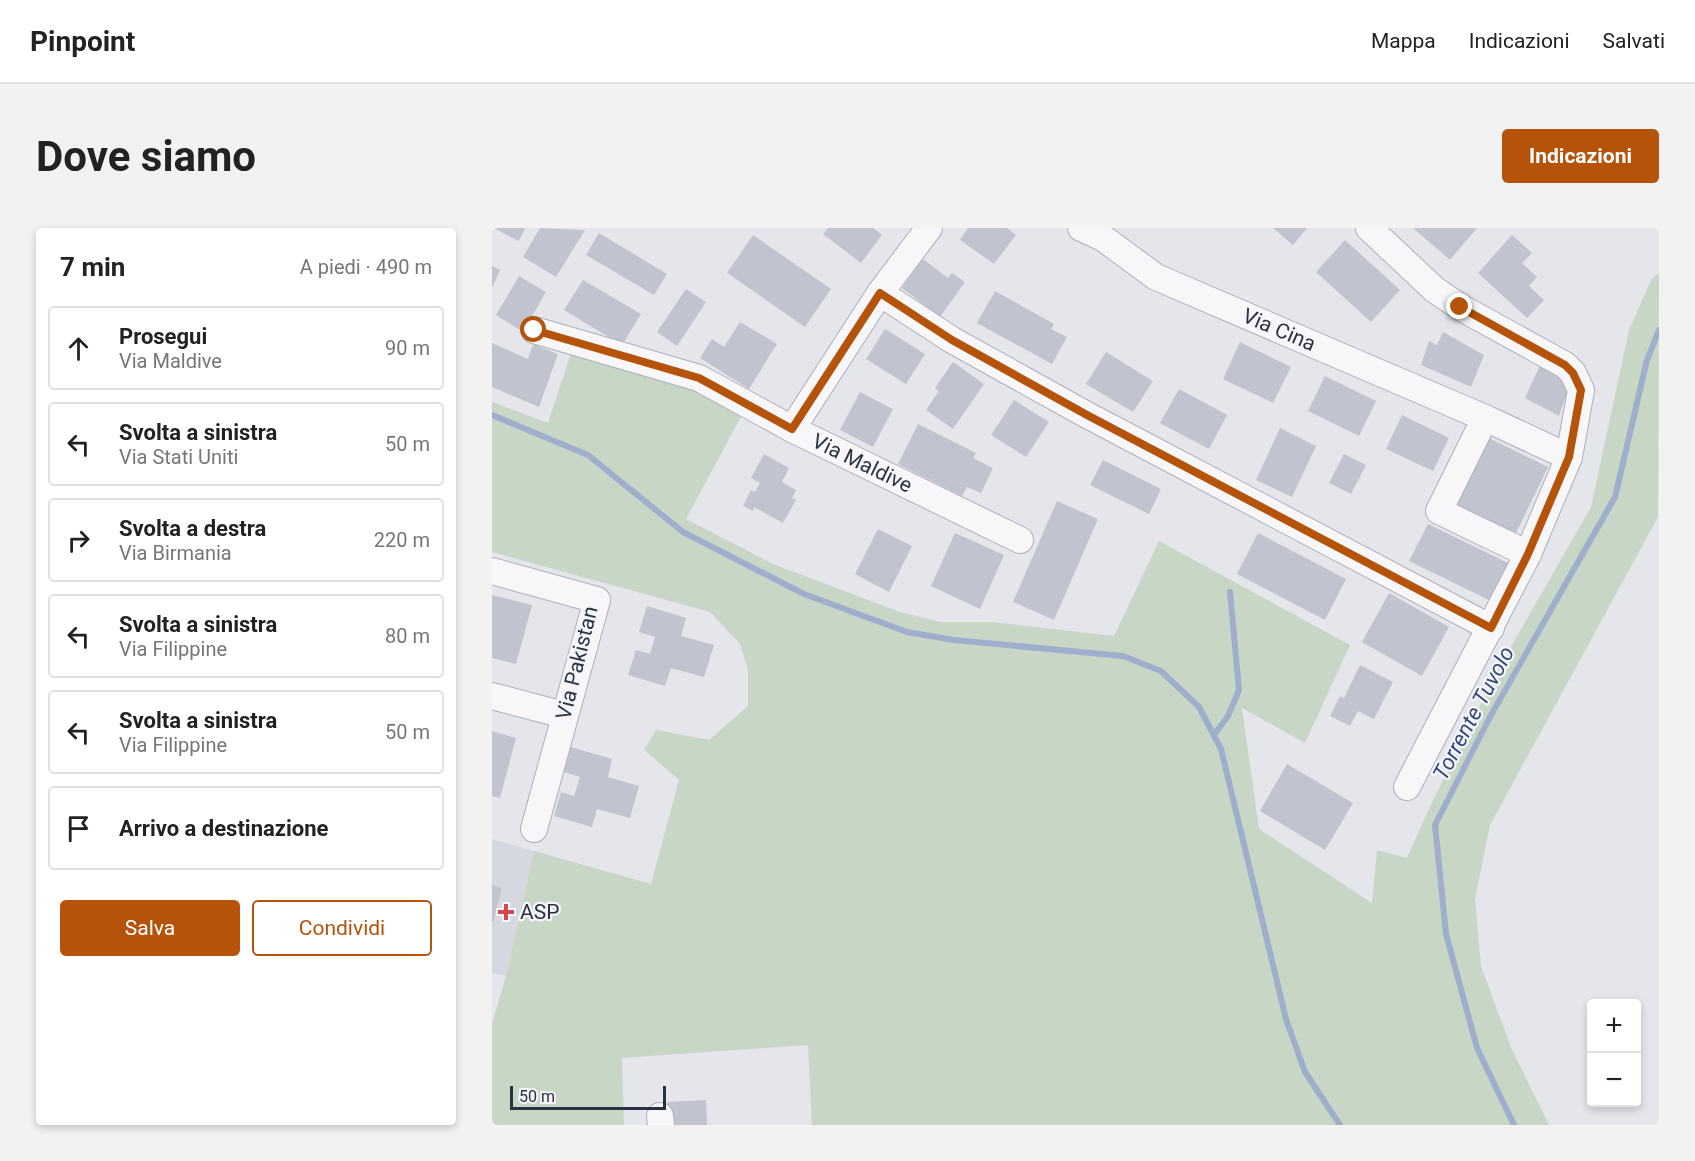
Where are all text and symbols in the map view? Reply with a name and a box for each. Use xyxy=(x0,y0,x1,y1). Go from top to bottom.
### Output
text: Pinpoint xyxy=(30,25,135,58)
text: Mappa xyxy=(1371,29,1436,53)
text: Indicazioni xyxy=(1469,29,1570,53)
text: Salvati xyxy=(1603,29,1665,53)
button: Indicazioni xyxy=(1502,129,1659,183)
text: Dove siamo xyxy=(36,132,256,181)
text: 7 min xyxy=(60,252,125,282)
text: A piedi · 490 m xyxy=(300,255,432,279)
route end xyxy=(1446,293,1472,319)
street label: Via Cina xyxy=(1239,304,1319,356)
route start xyxy=(520,316,546,342)
text: Prosegui xyxy=(119,324,207,349)
icon: ahead xyxy=(62,332,95,365)
text: 90 m xyxy=(385,336,430,360)
text: Via Maldive xyxy=(119,349,222,373)
text: Svolta a sinistra xyxy=(119,420,277,445)
icon: left xyxy=(62,428,95,461)
street label: Via Maldive xyxy=(808,429,916,498)
text: 50 m xyxy=(385,432,430,456)
text: Via Stati Uniti xyxy=(119,445,238,469)
text: Svolta a destra xyxy=(119,516,266,541)
icon: right xyxy=(62,524,95,557)
text: 220 m xyxy=(374,528,430,552)
text: Via Birmania xyxy=(119,541,232,565)
street label: Via Pakistan xyxy=(551,604,603,722)
text: Svolta a sinistra xyxy=(119,612,277,637)
icon: left xyxy=(62,620,95,653)
text: 80 m xyxy=(385,624,430,648)
text: Via Filippine xyxy=(119,637,227,661)
water label: Torrente Tuvolo xyxy=(1428,642,1519,784)
text: Svolta a sinistra xyxy=(119,708,277,733)
icon: left xyxy=(62,716,95,749)
text: 50 m xyxy=(385,720,430,744)
text: Via Filippine xyxy=(119,733,227,757)
icon: arrive xyxy=(62,812,95,845)
text: Arrivo a destinazione xyxy=(119,816,328,841)
button: Salva xyxy=(60,900,240,956)
button: Condividi xyxy=(252,900,432,956)
place label: ASP xyxy=(520,900,559,924)
marker: ASP xyxy=(497,903,515,921)
map controls xyxy=(1587,999,1641,1107)
button: + xyxy=(1587,999,1641,1053)
button: − xyxy=(1587,1053,1641,1107)
scale bar xyxy=(510,1083,666,1110)
text: 50 m xyxy=(519,1087,555,1106)

